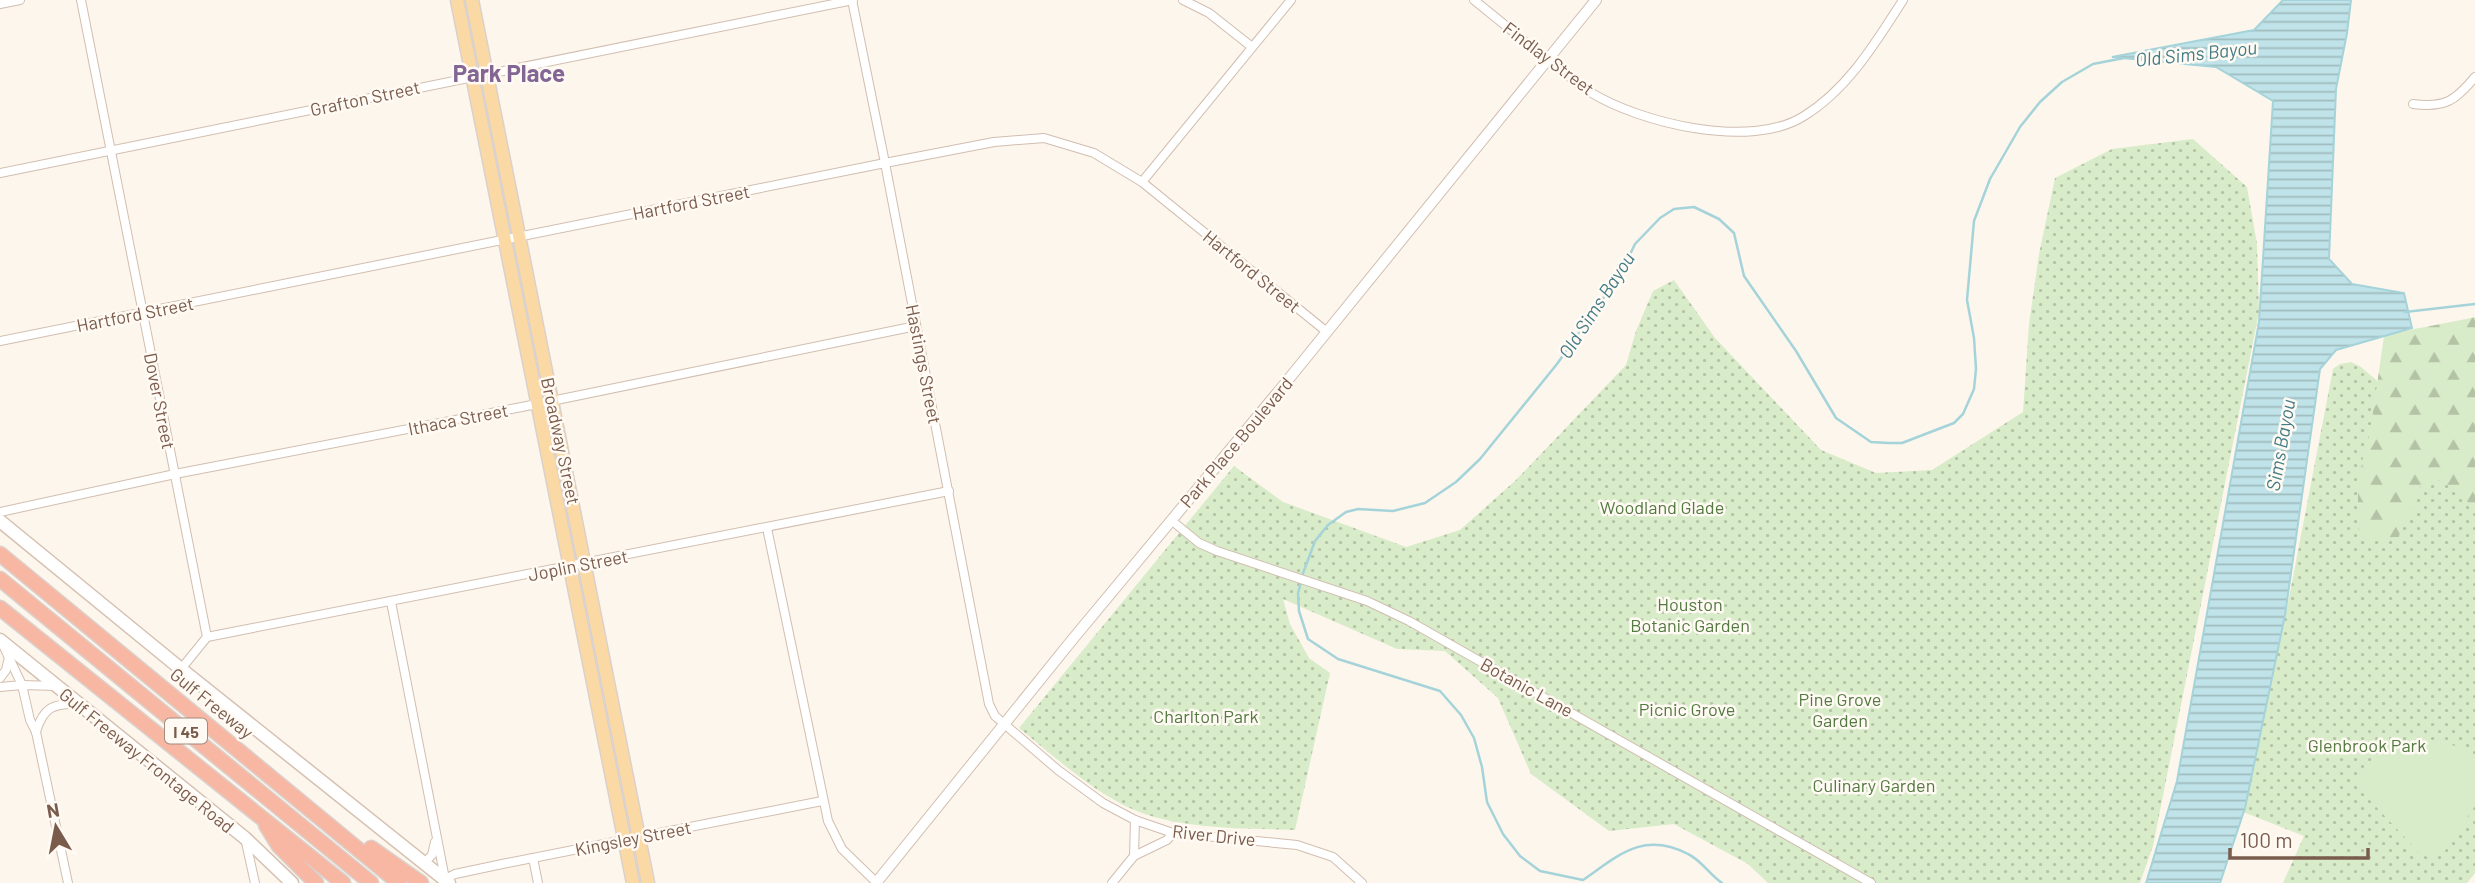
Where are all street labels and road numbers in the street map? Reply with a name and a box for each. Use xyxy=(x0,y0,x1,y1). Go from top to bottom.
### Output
street label: Findlay Street xyxy=(1499,17,1599,99)
street label: Grafton Street xyxy=(308,76,422,120)
street label: Hartford Street xyxy=(631,180,751,224)
street label: Hartford Street xyxy=(1199,225,1305,317)
street label: Hartford Street xyxy=(75,292,195,336)
street label: Hastings Street xyxy=(902,302,946,426)
street label: Dover Street xyxy=(140,351,180,451)
street label: Park Place Boulevard xyxy=(1175,372,1297,512)
street label: Broadway Street xyxy=(537,375,585,507)
street label: Ithaca Street xyxy=(406,399,510,439)
street label: Joplin Street xyxy=(526,545,630,585)
street label: Botanic Lane xyxy=(1477,653,1577,721)
street label: Gulf Freeway xyxy=(166,663,258,743)
street label: Gulf Freeway Frontage Road xyxy=(55,683,239,837)
road number: I 45 xyxy=(165,718,207,744)
street label: Kingsley Street xyxy=(573,816,693,860)
street label: River Drive xyxy=(1171,820,1257,850)

